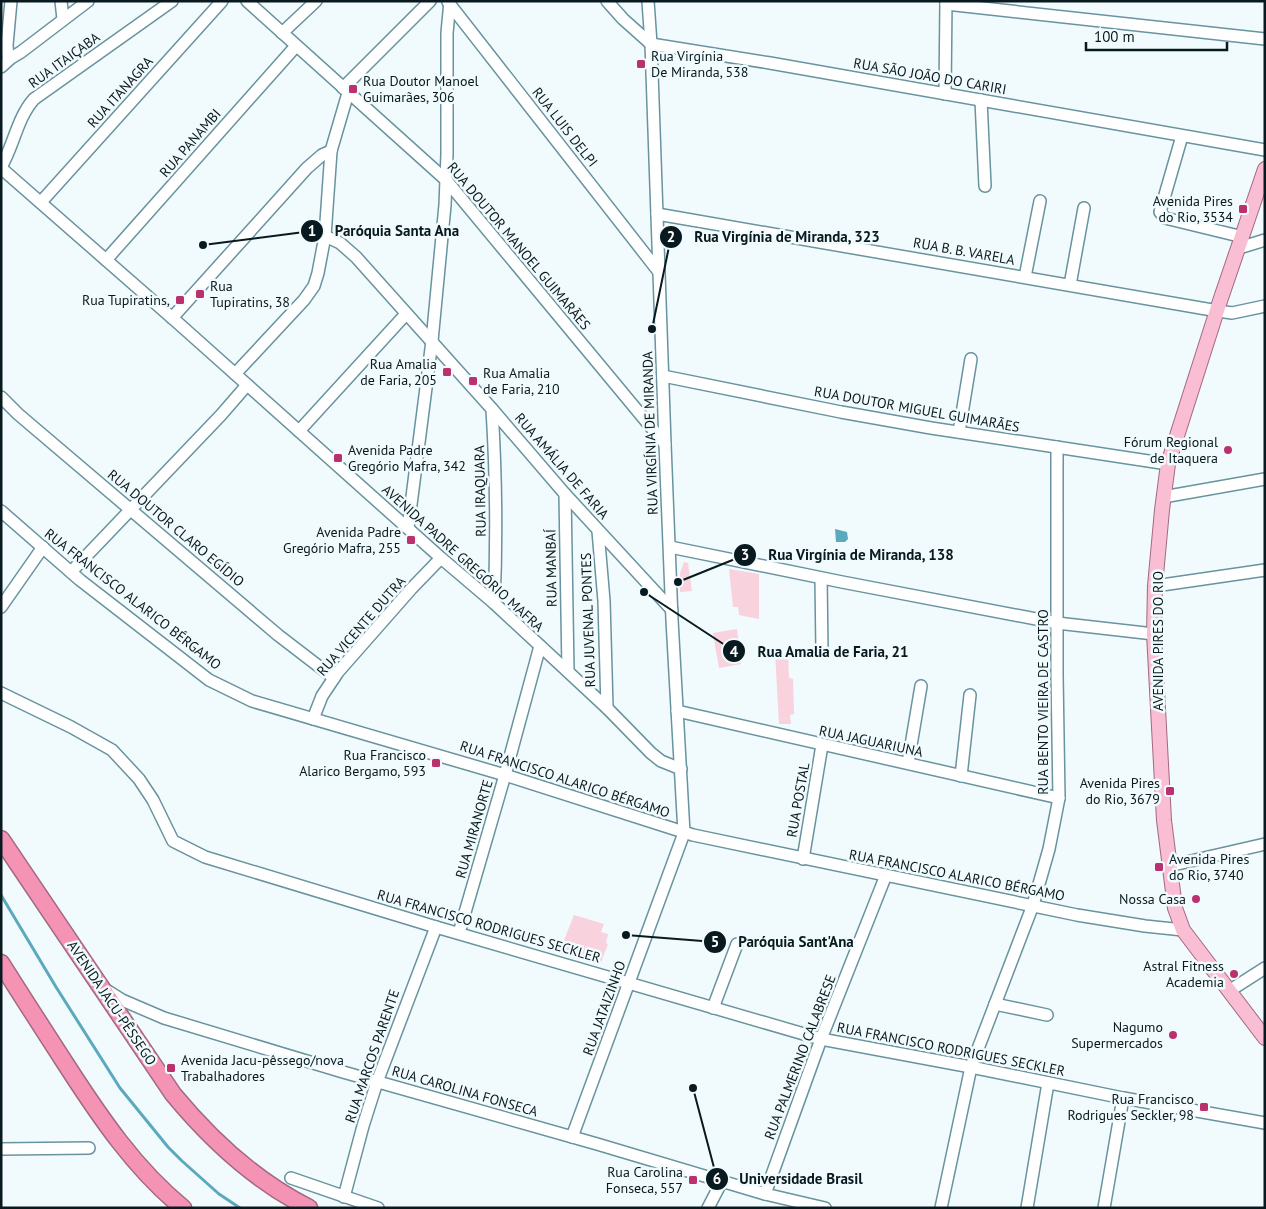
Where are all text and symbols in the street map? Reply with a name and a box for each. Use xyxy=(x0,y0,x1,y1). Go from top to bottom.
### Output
scale bar xyxy=(1086,20,1227,52)
text: 100 m xyxy=(1094,27,1135,46)
street label: RUA ITAIÇABA xyxy=(25,28,104,92)
place label: Rua Virgínia De Miranda, 538 xyxy=(651,47,748,81)
street label: RUA ITANAGRA xyxy=(83,52,157,131)
street label: RUA SÃO JOÃO DO CARIRI xyxy=(852,54,1008,98)
marker: Rua Virgínia De Miranda, 538 xyxy=(635,58,647,70)
place label: Rua Doutor Manoel Guimarães, 306 xyxy=(363,72,479,106)
marker: Rua Doutor Manoel Guimarães, 306 xyxy=(347,83,359,95)
street label: RUA LUIS DELPI xyxy=(528,84,602,170)
street label: RUA PANAMBI xyxy=(155,105,225,181)
street label: RUA DOUTOR MANOEL GUIMARÃES xyxy=(443,158,595,334)
place label: Avenida Pires do Rio, 3534 xyxy=(1153,192,1233,226)
marker: Avenida Pires do Rio, 3534 xyxy=(1237,203,1249,215)
callout: Paróquia Santa Ana xyxy=(300,216,470,246)
text: 1 xyxy=(308,221,316,240)
text: Paróquia Santa Ana xyxy=(335,221,459,240)
callout: Rua Virgínia de Miranda, 323 xyxy=(658,222,891,252)
text: 2 xyxy=(667,227,675,246)
text: Rua Virgínia de Miranda, 323 xyxy=(694,227,880,246)
street label: RUA B. B. VARELA xyxy=(912,233,1017,269)
place label: Rua Tupiratins, 38 xyxy=(210,277,290,311)
marker: Rua Tupiratins, 38 xyxy=(194,288,206,300)
place label: Rua Tupiratins, xyxy=(82,291,170,309)
marker: Rua Tupiratins, xyxy=(174,294,186,306)
street label: RUA VIRGÍNIA DE MIRANDA xyxy=(638,350,662,515)
place label: Rua Amalia de Faria, 205 xyxy=(360,355,437,389)
place label: Rua Amalia de Faria, 210 xyxy=(483,364,560,398)
marker: Rua Amalia de Faria, 205 xyxy=(441,366,453,378)
marker: Rua Amalia de Faria, 210 xyxy=(467,375,479,387)
street label: RUA DOUTOR MIGUEL GUIMARÃES xyxy=(813,382,1021,436)
street label: RUA AMÁLIA DE FARIA xyxy=(511,409,614,523)
place label: Fórum Regional de Itaquera xyxy=(1124,433,1218,467)
place label: Avenida Padre Gregório Mafra, 342 xyxy=(348,441,466,475)
street label: RUA IRAQUARA xyxy=(470,444,490,537)
marker: Fórum Regional de Itaquera xyxy=(1222,444,1234,456)
marker: Avenida Padre Gregório Mafra, 342 xyxy=(332,452,344,464)
street label: RUA DOUTOR CLARO EGÍDIO xyxy=(104,466,248,590)
street label: AVENIDA PADRE GREGÓRIO MAFRA xyxy=(378,481,548,636)
place label: Avenida Padre Gregório Mafra, 255 xyxy=(283,523,401,557)
street label: RUA FRANCISCO ALARICO BÉRGAMO xyxy=(41,524,225,674)
street label: RUA MANBAÍ xyxy=(541,528,561,607)
marker: Avenida Padre Gregório Mafra, 255 xyxy=(405,534,417,546)
callout: Rua Virgínia de Miranda, 138 xyxy=(732,540,965,570)
text: 3 xyxy=(741,545,749,564)
text: Rua Virgínia de Miranda, 138 xyxy=(768,545,954,564)
street label: RUA JUVENAL PONTES xyxy=(577,552,599,688)
street label: AVENIDA PIRES DO RIO xyxy=(1149,571,1167,711)
street label: RUA VICENTE DUTRA xyxy=(313,572,410,680)
street label: RUA BENTO VIEIRA DE CASTRO xyxy=(1034,609,1052,795)
callout: Rua Amalia de Faria, 21 xyxy=(722,636,919,666)
text: 4 xyxy=(730,642,739,661)
text: Rua Amalia de Faria, 21 xyxy=(758,642,908,661)
street label: RUA JAGUARIUNA xyxy=(817,721,925,761)
street label: RUA FRANCISCO ALARICO BÉRGAMO xyxy=(458,737,672,821)
place label: Rua Francisco Alarico Bergamo, 593 xyxy=(299,746,426,780)
marker: Rua Francisco Alarico Bergamo, 593 xyxy=(430,757,442,769)
street label: RUA POSTAL xyxy=(783,761,813,839)
place label: Avenida Pires do Rio, 3679 xyxy=(1080,774,1160,808)
street label: RUA MIRANORTE xyxy=(451,778,497,880)
marker: Avenida Pires do Rio, 3679 xyxy=(1164,785,1176,797)
street label: RUA FRANCISCO ALARICO BÉRGAMO xyxy=(848,845,1066,905)
place label: Avenida Pires do Rio, 3740 xyxy=(1169,850,1249,884)
marker: Avenida Pires do Rio, 3740 xyxy=(1153,861,1165,873)
street label: RUA FRANCISCO RODRIGUES SECKLER xyxy=(375,885,603,967)
place label: Nossa Casa xyxy=(1119,890,1186,908)
marker: Nossa Casa xyxy=(1190,893,1202,905)
callout: Paróquia Sant'Ana xyxy=(703,927,863,957)
text: 5 xyxy=(711,932,719,951)
text: Paróquia Sant'Ana xyxy=(738,932,854,951)
street label: AVENIDA JACU-PÊSSEGO xyxy=(64,937,160,1069)
place label: Astral Fitness Academia xyxy=(1143,957,1224,991)
street label: RUA JATAIZINHO xyxy=(579,958,629,1058)
marker: Astral Fitness Academia xyxy=(1228,968,1240,980)
street label: RUA PALMERINO CALABRESE xyxy=(760,972,840,1142)
street label: RUA MARCOS PARENTE xyxy=(341,987,403,1125)
street label: RUA FRANCISCO RODRIGUES SECKLER xyxy=(835,1018,1067,1080)
place label: Nagumo Supermercados xyxy=(1071,1018,1163,1052)
marker: Nagumo Supermercados xyxy=(1167,1029,1179,1041)
place label: Avenida Jacu-pêssego/nova Trabalhadores xyxy=(181,1051,344,1085)
marker: Avenida Jacu-pêssego/nova Trabalhadores xyxy=(165,1062,177,1074)
street label: RUA CAROLINA FONSECA xyxy=(390,1062,541,1121)
place label: Rua Francisco Rodrigues Seckler, 98 xyxy=(1067,1090,1194,1124)
marker: Rua Francisco Rodrigues Seckler, 98 xyxy=(1198,1101,1210,1113)
place label: Rua Carolina Fonseca, 557 xyxy=(606,1163,683,1197)
callout: Universidade Brasil xyxy=(704,1164,873,1194)
text: 6 xyxy=(713,1169,721,1188)
text: Universidade Brasil xyxy=(739,1169,863,1188)
marker: Rua Carolina Fonseca, 557 xyxy=(687,1174,699,1186)

